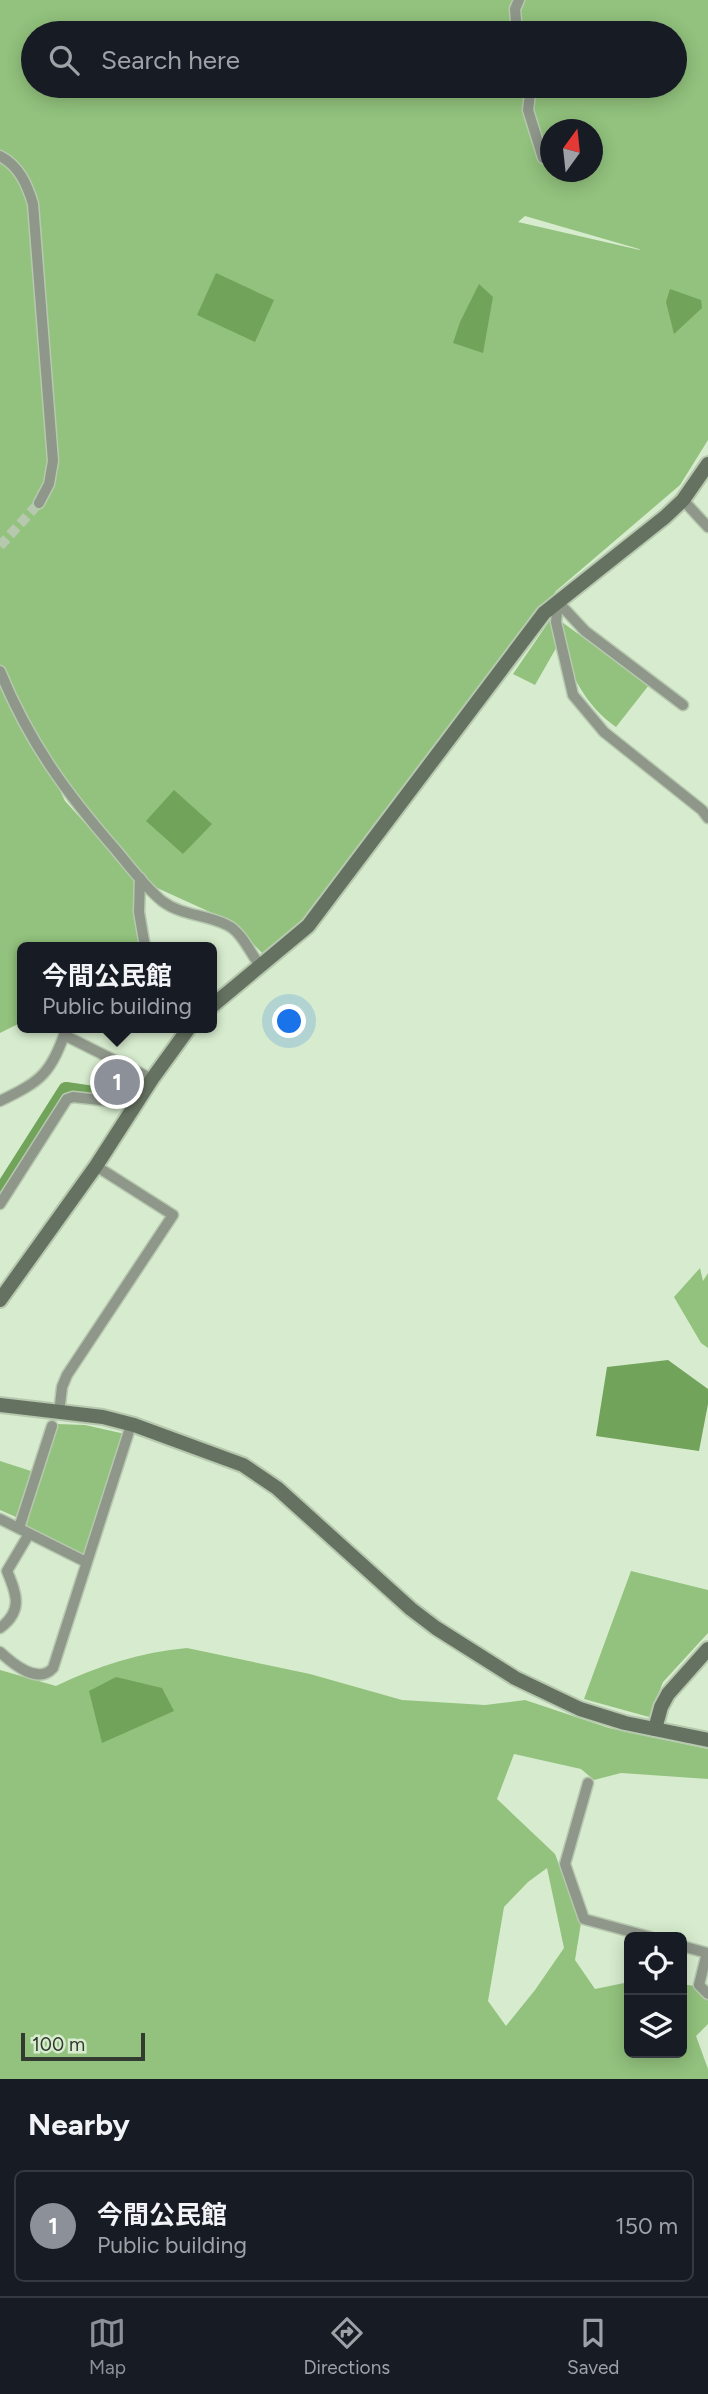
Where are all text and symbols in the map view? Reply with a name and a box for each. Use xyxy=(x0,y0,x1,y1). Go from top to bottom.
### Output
search box xyxy=(21,21,687,98)
icon: search xyxy=(45,41,83,79)
text: Search here xyxy=(101,44,240,76)
north arrow xyxy=(540,119,603,182)
popup xyxy=(17,942,217,1033)
text: 今間公民館 xyxy=(42,960,172,992)
text: Public building xyxy=(42,992,192,1020)
your location xyxy=(272,1004,306,1038)
pin: 1 xyxy=(94,1056,140,1108)
map controls xyxy=(624,1932,687,2058)
button: locate xyxy=(624,1932,687,1995)
button: layers xyxy=(624,1995,687,2058)
scale bar xyxy=(21,2030,145,2062)
text: 100 m xyxy=(32,2033,85,2056)
text: Nearby xyxy=(28,2106,130,2143)
text: 今間公民館 xyxy=(97,2199,227,2231)
text: 1 xyxy=(48,2212,58,2240)
text: 150 m xyxy=(615,2212,678,2240)
text: Public building xyxy=(97,2231,247,2259)
tab: Map xyxy=(88,2314,126,2379)
tab: Directions xyxy=(303,2314,390,2379)
tab: Saved xyxy=(567,2314,619,2379)

